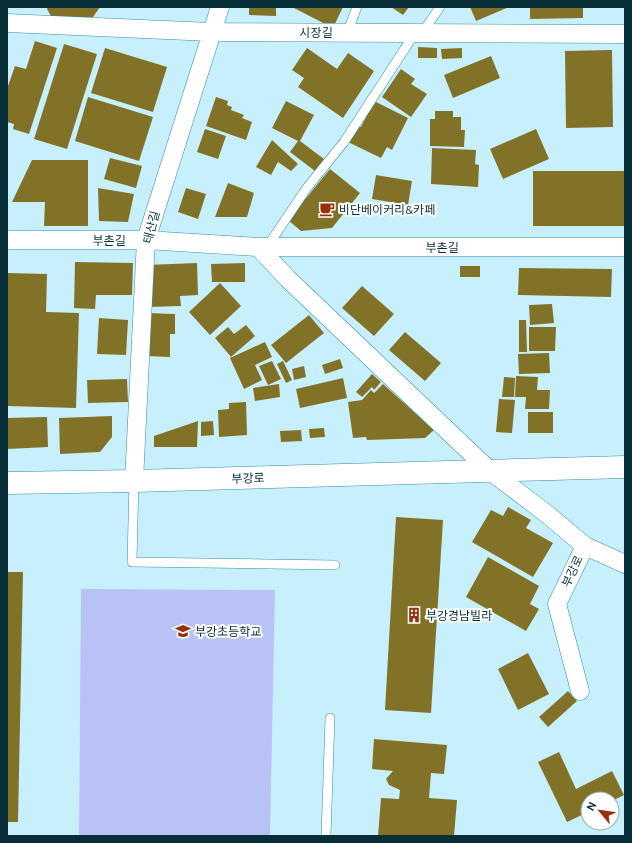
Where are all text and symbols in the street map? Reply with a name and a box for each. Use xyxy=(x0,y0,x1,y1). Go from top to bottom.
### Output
street label: 시장길 xyxy=(299,26,333,39)
cafe icon: 비단베이커리&카페 xyxy=(318,200,336,218)
place label: 비단베이커리&카페 xyxy=(339,203,435,216)
street label: 태산길 xyxy=(141,209,161,245)
street label: 부촌길 xyxy=(92,234,126,247)
street label: 부촌길 xyxy=(425,241,459,254)
street label: 부강로 xyxy=(231,471,265,485)
street label: 부강로 xyxy=(559,553,585,589)
building icon: 부강경남빌라 xyxy=(405,606,423,624)
place label: 부강경남빌라 xyxy=(426,609,492,622)
school or university icon: 부강초등학교 xyxy=(174,622,192,640)
place label: 부강초등학교 xyxy=(195,625,261,638)
north arrow xyxy=(580,791,620,831)
text: N xyxy=(584,800,598,813)

